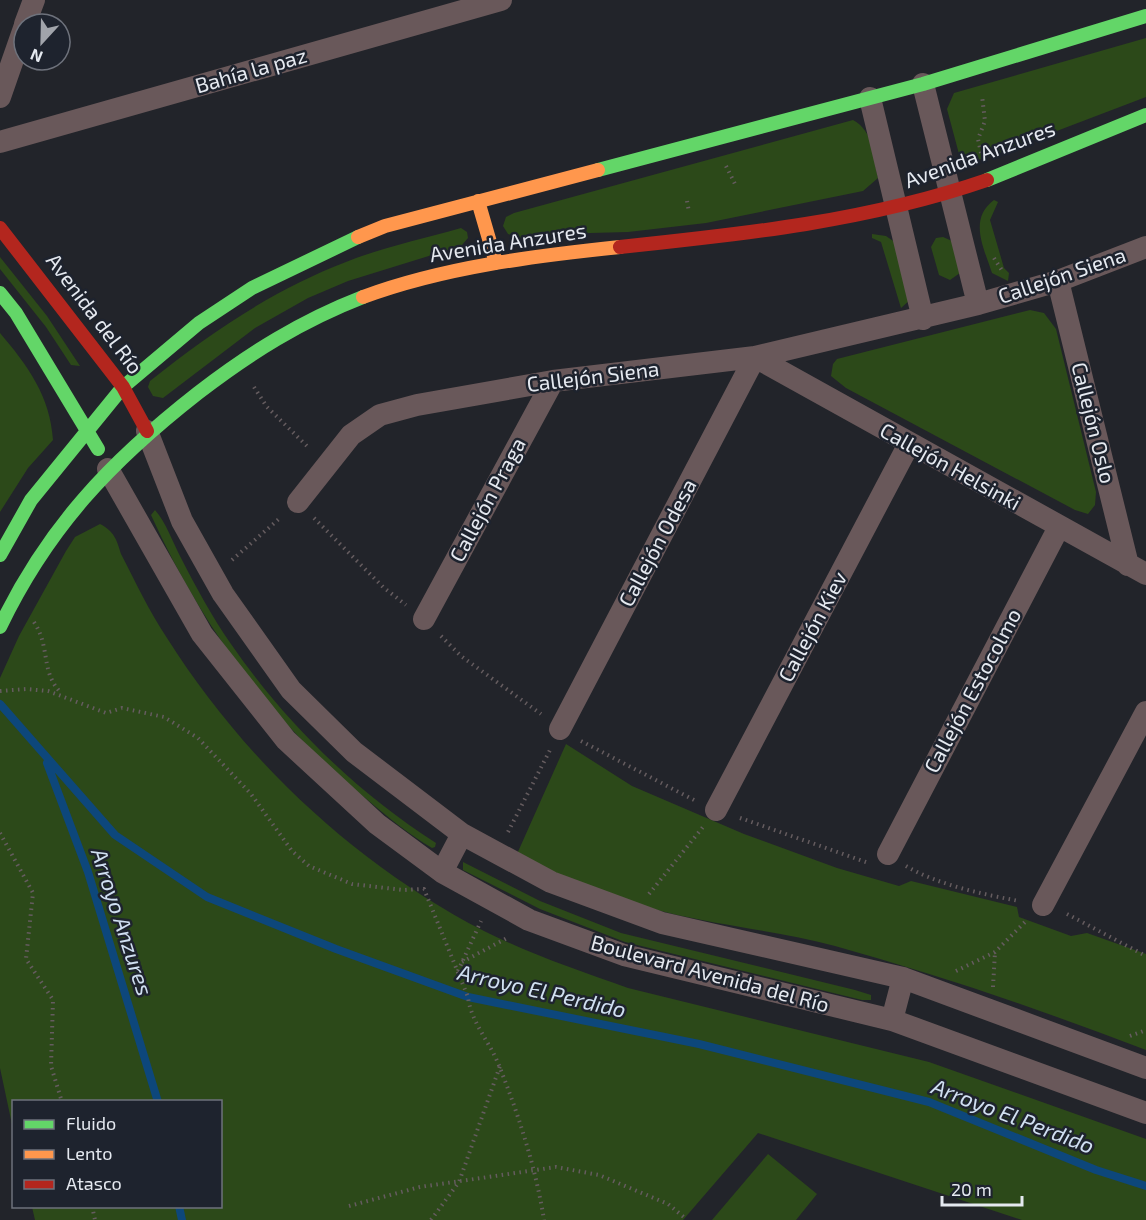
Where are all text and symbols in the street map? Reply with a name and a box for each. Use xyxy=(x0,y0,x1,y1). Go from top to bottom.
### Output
north arrow xyxy=(12,12,72,72)
street label: Bahía la paz xyxy=(192,42,309,97)
text: N xyxy=(27,45,45,67)
street label: Avenida Anzures xyxy=(901,115,1058,192)
street label: Avenida Anzures xyxy=(428,217,588,266)
street label: Callejón Siena xyxy=(994,241,1129,309)
street label: Avenida del Río xyxy=(42,248,149,378)
street label: Callejón Siena xyxy=(525,355,661,397)
street label: Callejón Oslo xyxy=(1066,359,1122,486)
street label: Callejón Helsinki xyxy=(876,417,1025,516)
street label: Callejón Praga xyxy=(444,433,531,566)
street label: Callejón Odesa xyxy=(613,474,702,611)
street label: Callejón Kiev xyxy=(772,567,852,686)
street label: Callejón Estocolmo xyxy=(918,604,1026,777)
water label: Arroyo Anzures xyxy=(86,844,159,999)
street label: Boulevard Avenida del Río xyxy=(588,929,832,1016)
water label: Arroyo El Perdido xyxy=(454,958,629,1023)
water label: Arroyo El Perdido xyxy=(927,1072,1098,1159)
legend xyxy=(12,1100,222,1208)
text: Fluido xyxy=(66,1112,116,1134)
text: Lento xyxy=(66,1142,112,1164)
scale bar xyxy=(942,1169,1022,1207)
text: Atasco xyxy=(66,1172,122,1194)
text: 20 m xyxy=(951,1178,992,1200)

